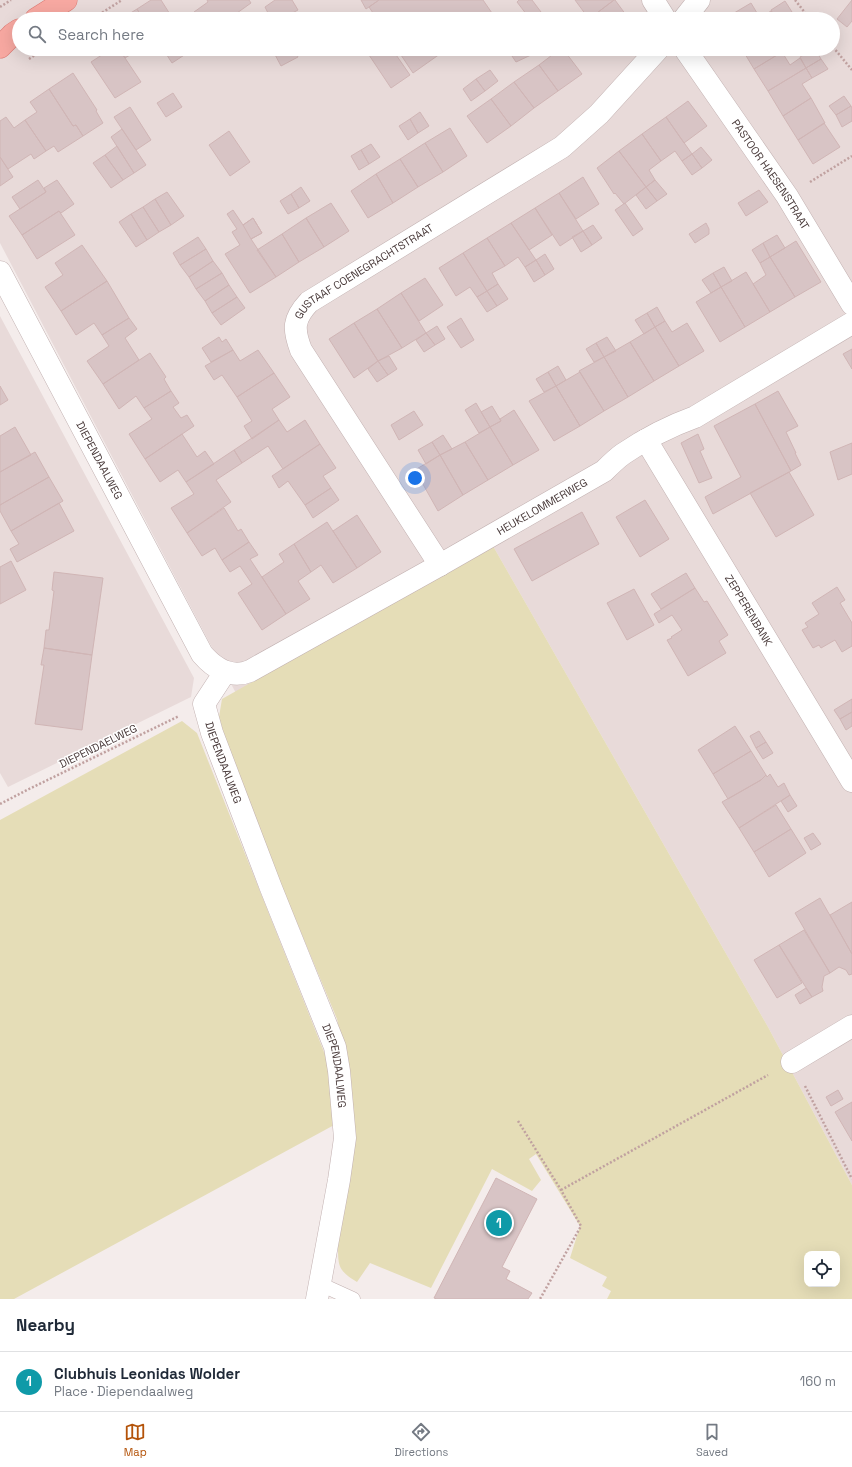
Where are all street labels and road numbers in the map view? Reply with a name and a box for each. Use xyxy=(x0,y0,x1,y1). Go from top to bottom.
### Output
street label: PASTOOR HAESENSTRAAT xyxy=(729,117,813,233)
street label: GUSTAAF COENEGRACHTSTRAAT xyxy=(291,220,436,321)
street label: DIEPENDAALWEG xyxy=(73,419,126,502)
street label: HEUKELOMMERWEG xyxy=(494,475,590,538)
street label: ZEPPERENBANK xyxy=(722,572,776,649)
street label: DIEPENDAALWEG xyxy=(202,720,245,805)
street label: DIEPENDAELWEG xyxy=(57,721,139,771)
street label: DIEPENDAALWEG xyxy=(319,1022,349,1109)

